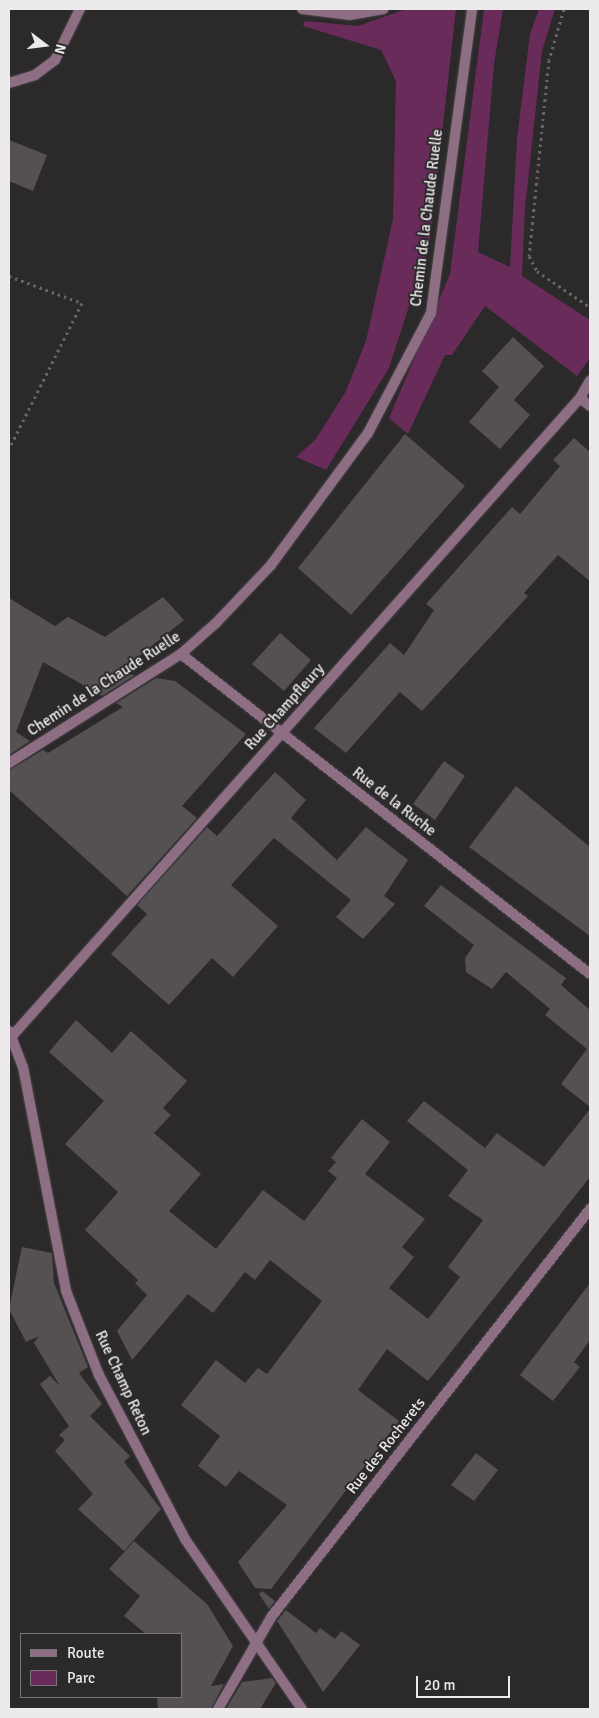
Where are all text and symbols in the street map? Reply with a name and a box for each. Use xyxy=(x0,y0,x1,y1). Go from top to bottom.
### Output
north arrow xyxy=(20,20,70,70)
text: N xyxy=(50,42,69,56)
street label: Chemin de la Chaude Ruelle xyxy=(407,128,447,308)
street label: Chemin de la Chaude Ruelle xyxy=(24,628,184,740)
street label: Rue Champfleury xyxy=(241,660,329,754)
street label: Rue de la Ruche xyxy=(349,764,439,840)
street label: Rue Champ Reton xyxy=(91,1328,155,1438)
street label: Rue des Rocherets xyxy=(343,1394,429,1498)
legend xyxy=(20,1633,182,1698)
text: Route xyxy=(67,1644,104,1662)
scale bar xyxy=(419,1666,513,1698)
text: Parc xyxy=(67,1669,95,1687)
text: 20 m xyxy=(424,1676,455,1694)

